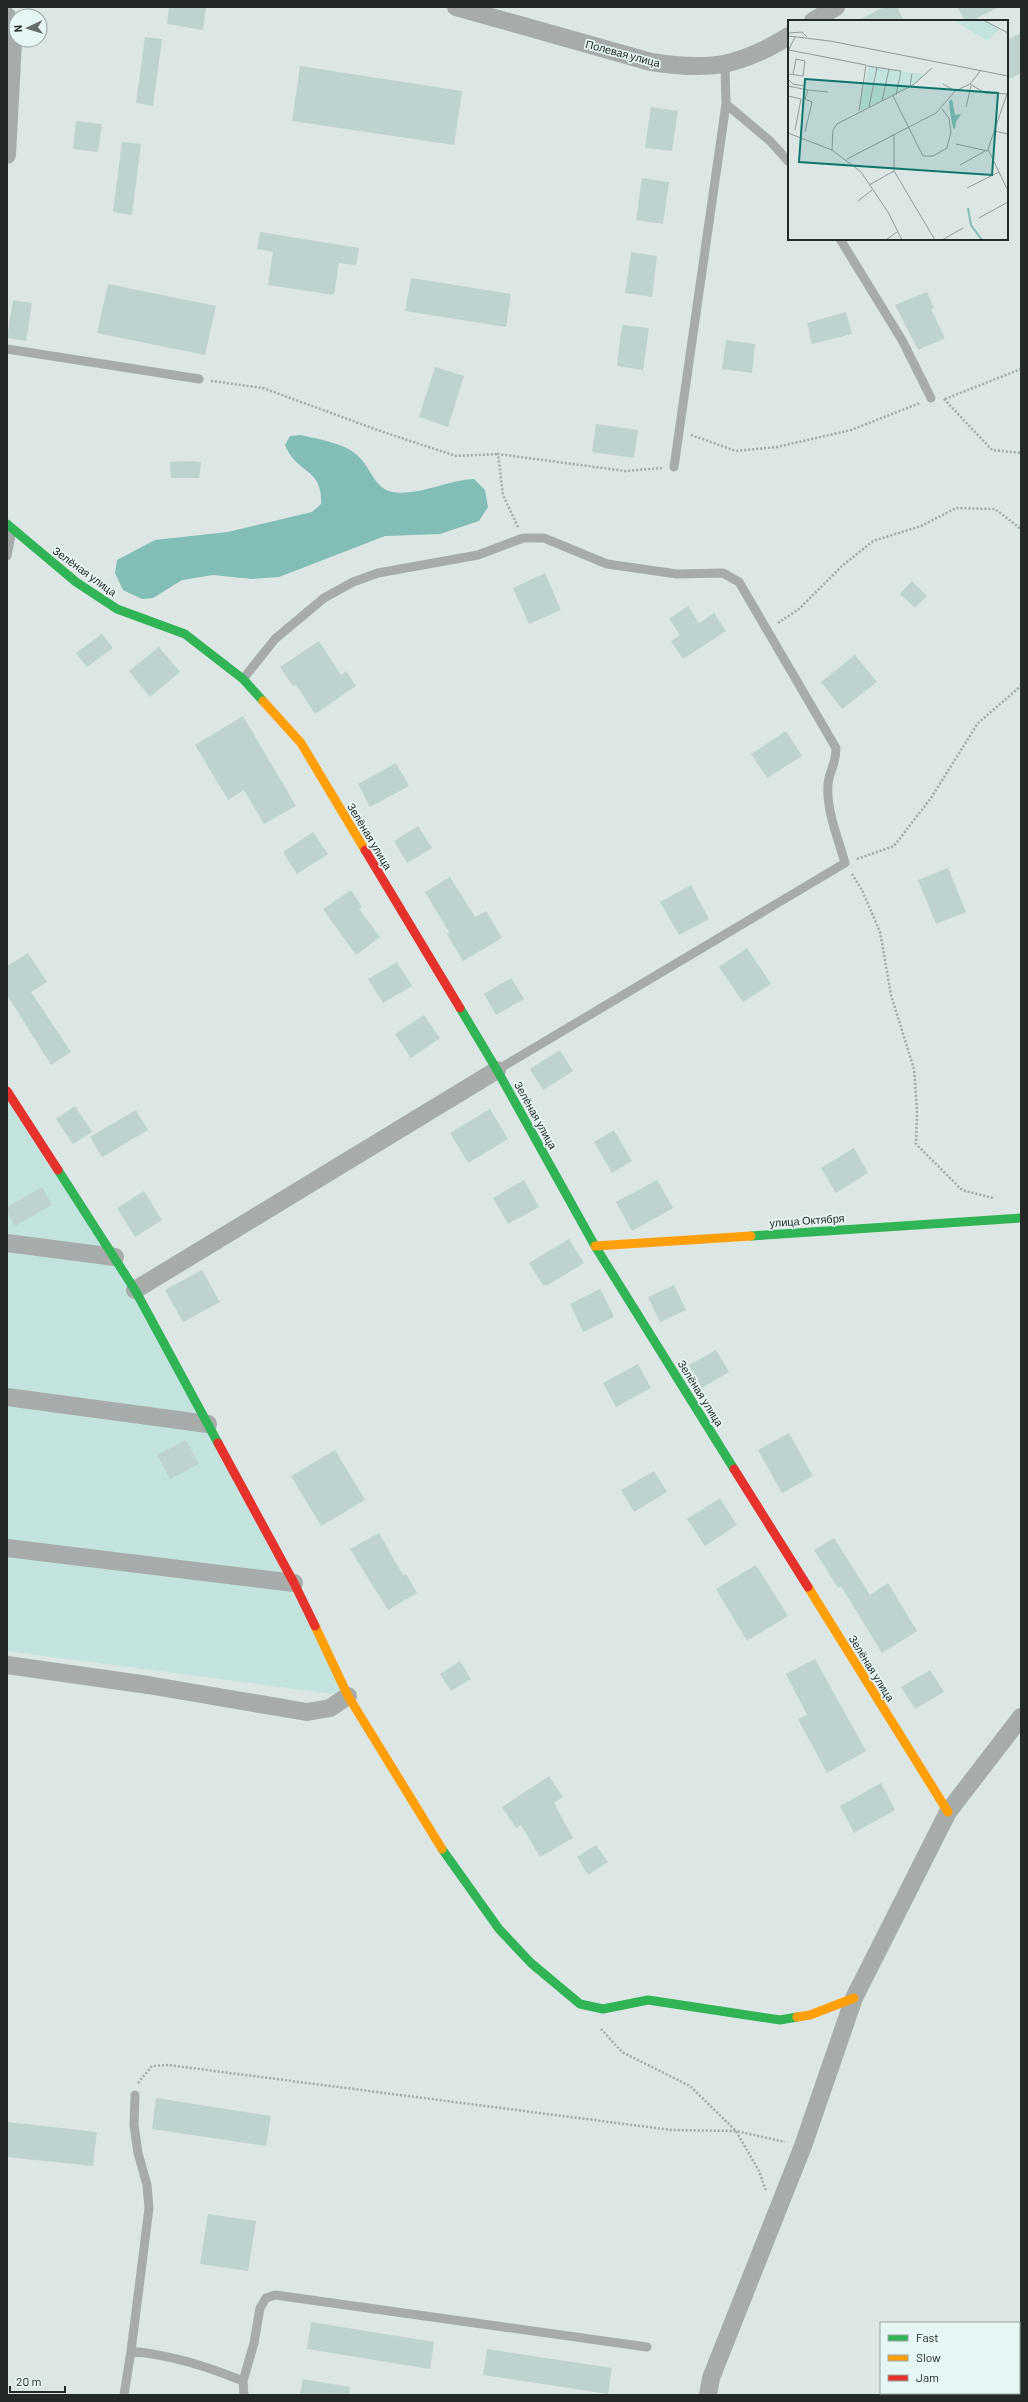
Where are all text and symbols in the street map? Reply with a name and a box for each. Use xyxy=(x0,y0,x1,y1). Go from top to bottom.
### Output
north arrow xyxy=(8,8,48,48)
inset map xyxy=(788,20,1008,240)
text: N xyxy=(11,25,24,33)
street label: Полевая улица xyxy=(584,37,663,69)
street label: Зелёная улица xyxy=(51,544,120,599)
street label: Зелёная улица xyxy=(345,800,395,872)
street label: Зелёная улица xyxy=(512,1079,560,1152)
street label: улица Октября xyxy=(769,1211,845,1229)
street label: Зелёная улица xyxy=(675,1358,727,1429)
street label: Зелёная улица xyxy=(846,1633,898,1704)
legend xyxy=(880,2322,1020,2394)
text: Fast xyxy=(916,2330,939,2344)
text: Slow xyxy=(916,2350,941,2364)
scale bar xyxy=(10,2368,65,2394)
text: Jam xyxy=(916,2370,939,2384)
text: 20 m xyxy=(16,2374,42,2388)

